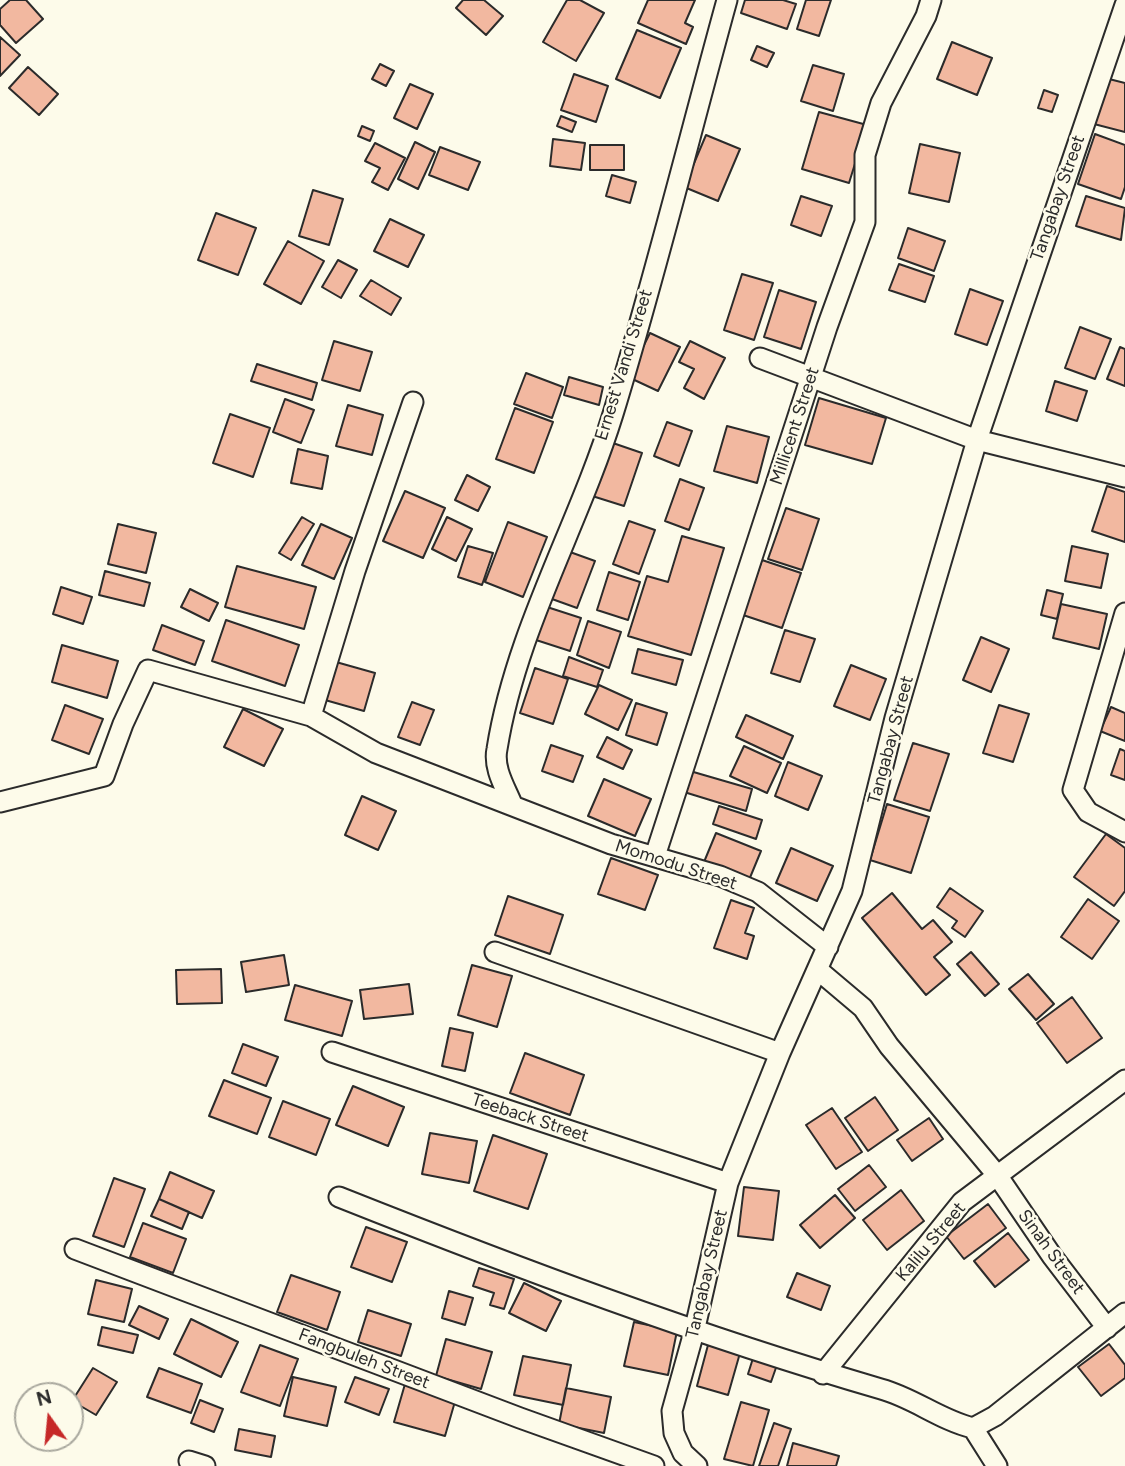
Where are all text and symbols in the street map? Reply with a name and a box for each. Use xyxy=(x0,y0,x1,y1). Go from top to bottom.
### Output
street label: Tangabay Street xyxy=(1026,132,1090,264)
street label: Ernest Vandi Street xyxy=(591,287,657,443)
street label: Millicent Street xyxy=(766,364,824,488)
street label: Tangabay Street xyxy=(864,674,918,806)
street label: Momodu Street xyxy=(612,835,740,895)
street label: Teeback Street xyxy=(469,1089,591,1147)
street label: Kalilu Street xyxy=(892,1198,970,1286)
street label: Sinah Street xyxy=(1013,1205,1089,1299)
street label: Tangabay Street xyxy=(682,1207,732,1341)
street label: Fangbuleh Street xyxy=(295,1324,433,1394)
north arrow xyxy=(14,1382,84,1452)
text: N xyxy=(34,1385,54,1411)

